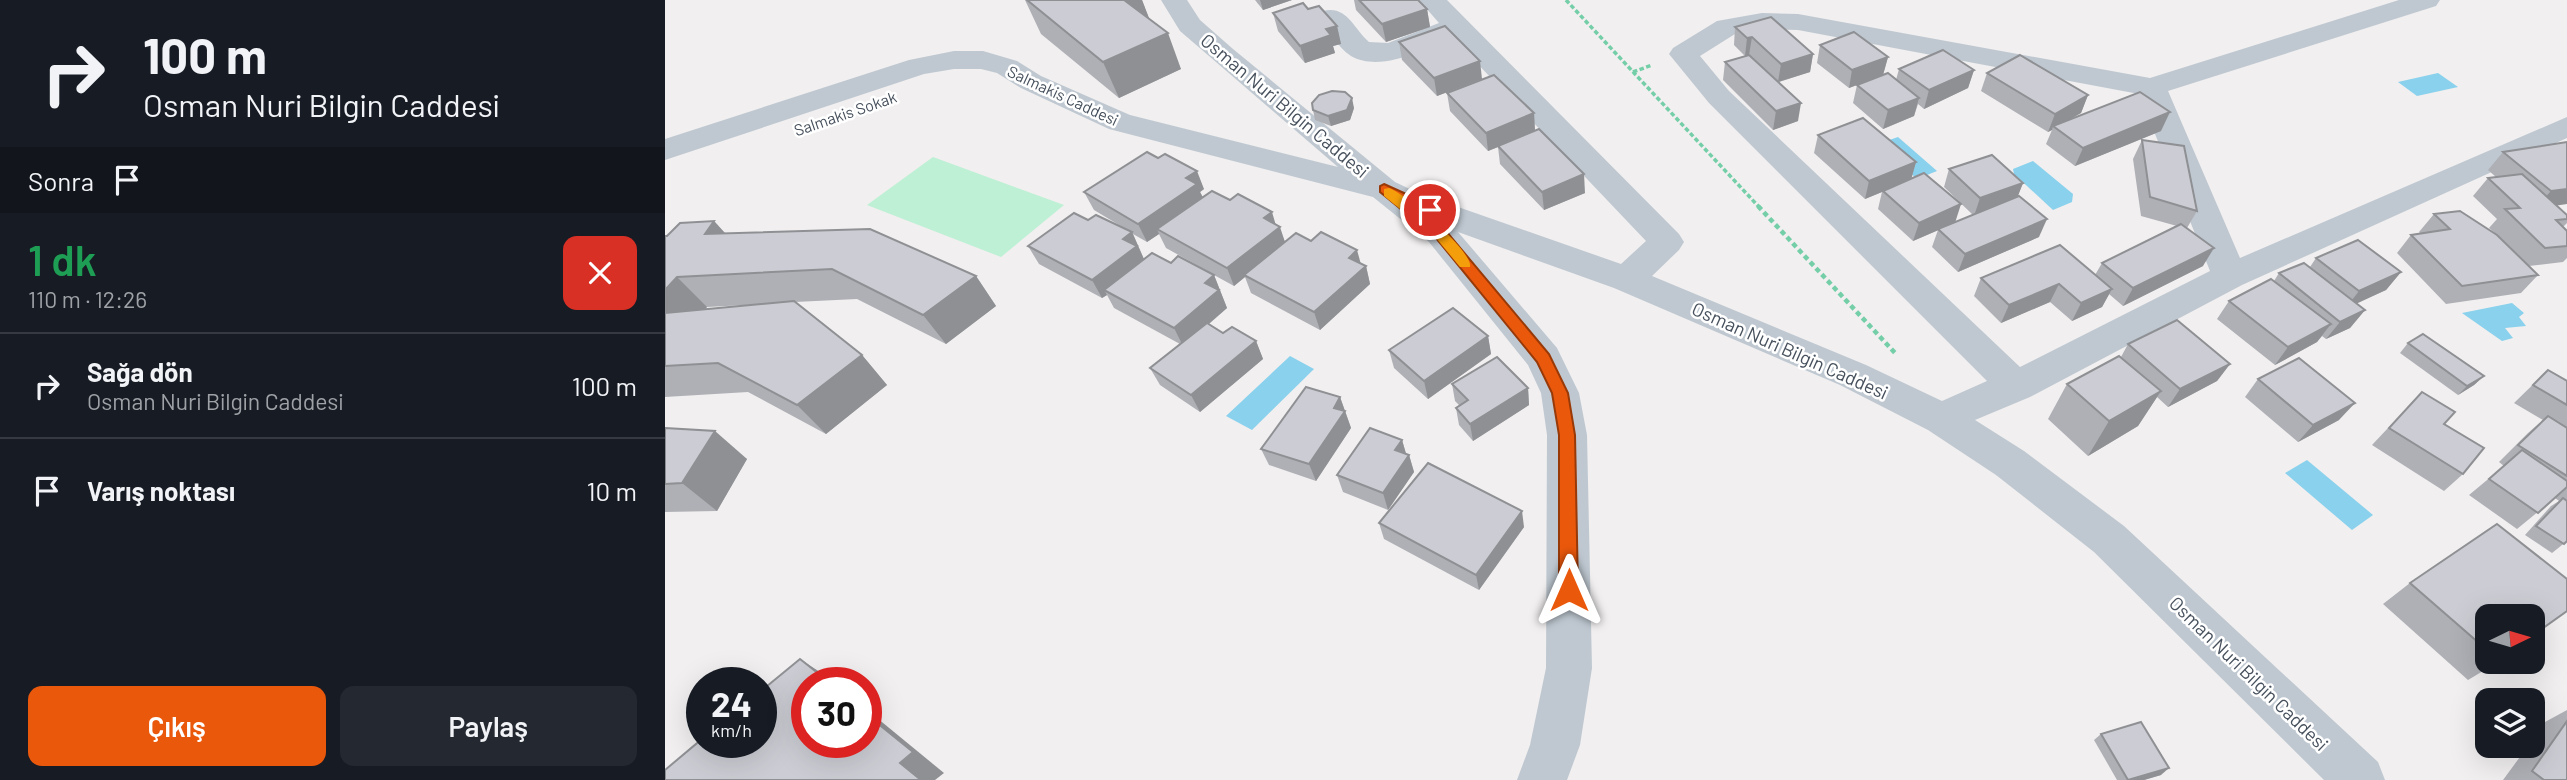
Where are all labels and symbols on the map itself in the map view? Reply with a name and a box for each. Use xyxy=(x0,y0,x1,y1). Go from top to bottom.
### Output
street label: Osman Nuri Bilgin Caddesi xyxy=(1197,28,1373,182)
street label: Salmakis Caddesi xyxy=(1005,61,1121,129)
street label: Salmakis Sokak xyxy=(791,87,899,139)
pin xyxy=(1400,180,1460,240)
street label: Osman Nuri Bilgin Caddesi xyxy=(1689,296,1891,404)
position arrow xyxy=(1532,553,1606,627)
street label: Osman Nuri Bilgin Caddesi xyxy=(2165,591,2333,755)
north arrow xyxy=(2475,604,2545,674)
speed limit sign: 30 xyxy=(791,667,882,758)

